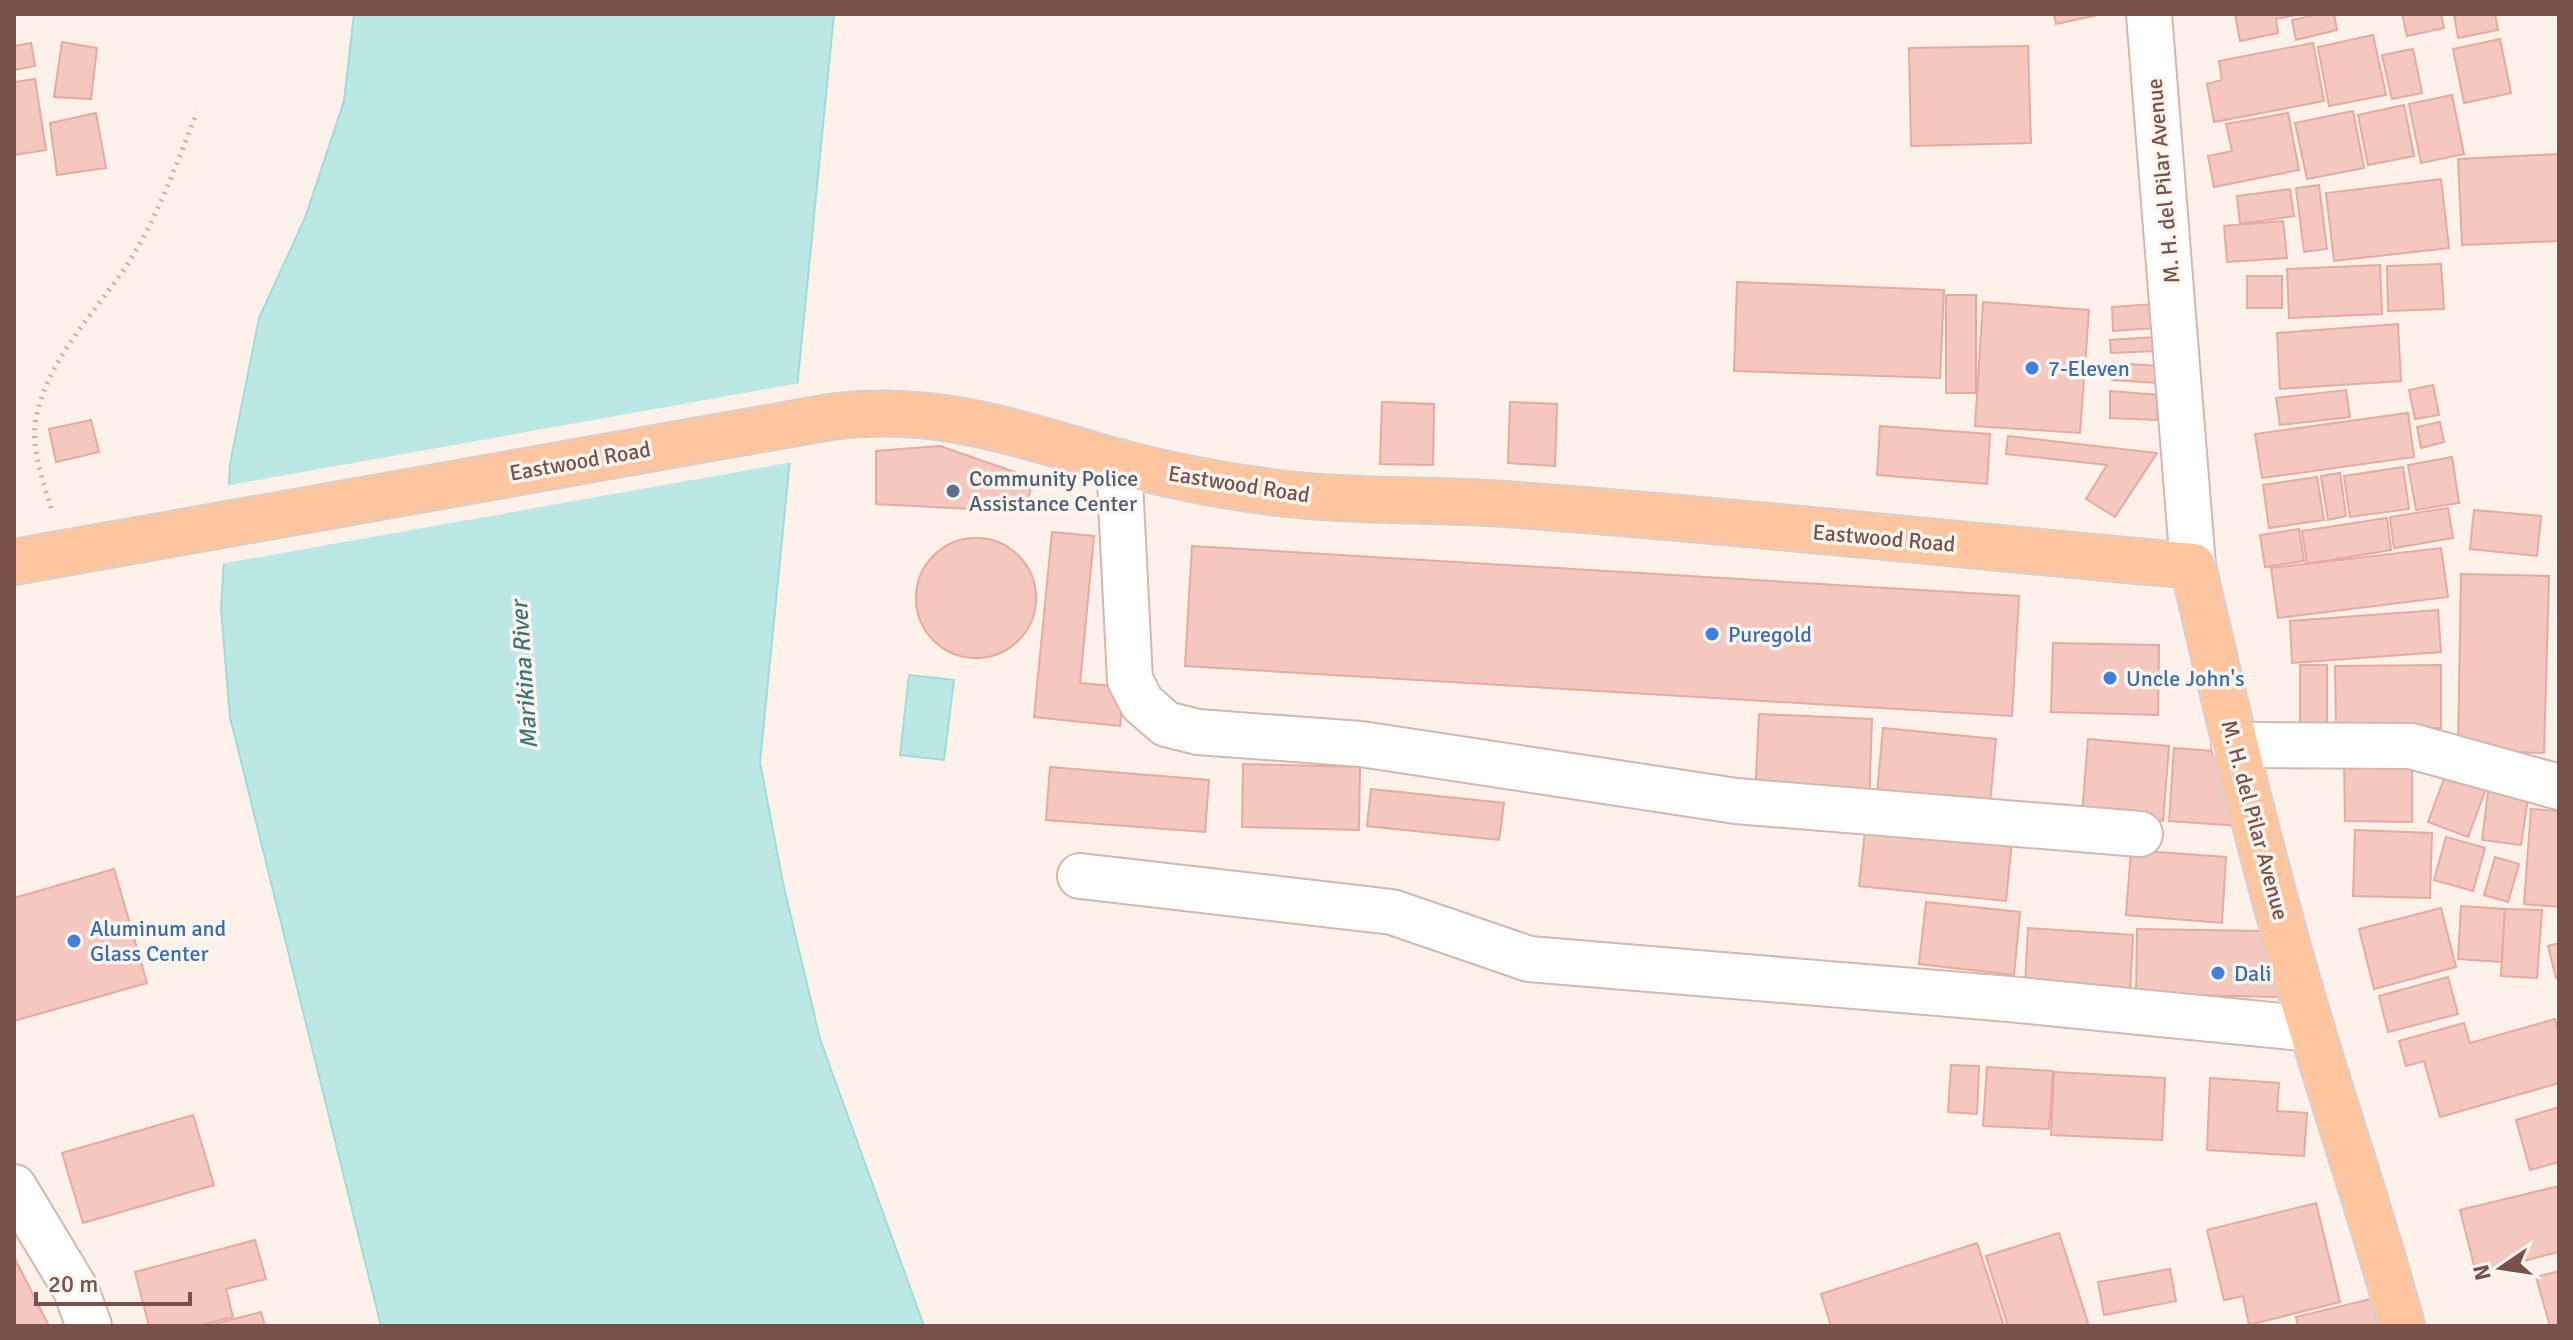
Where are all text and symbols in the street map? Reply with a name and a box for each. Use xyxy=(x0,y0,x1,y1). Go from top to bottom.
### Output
street label: M. H. del Pilar Avenue xyxy=(2141,77,2185,285)
place label: 7-Eleven xyxy=(2048,355,2130,382)
marker: 7-Eleven xyxy=(2023,359,2041,377)
street label: Eastwood Road xyxy=(507,435,653,487)
street label: Eastwood Road xyxy=(1166,459,1312,509)
place label: Community Police Assistance Center xyxy=(969,465,1138,517)
marker: Community Police Assistance Center xyxy=(944,482,962,500)
street label: Eastwood Road xyxy=(1812,518,1956,558)
water label: Marikina River xyxy=(504,597,544,750)
place label: Puregold xyxy=(1728,621,1812,648)
marker: Puregold xyxy=(1703,625,1721,643)
place label: Uncle John's xyxy=(2126,665,2245,692)
marker: Uncle John's xyxy=(2101,669,2119,687)
street label: M. H. del Pilar Avenue xyxy=(2215,717,2295,923)
place label: Aluminum and Glass Center xyxy=(90,915,226,967)
marker: Aluminum and Glass Center xyxy=(65,932,83,950)
place label: Dali xyxy=(2234,960,2272,987)
marker: Dali xyxy=(2209,964,2227,982)
north arrow xyxy=(2461,1228,2541,1308)
scale bar xyxy=(36,1256,190,1306)
text: N xyxy=(2467,1262,2497,1283)
text: 20 m xyxy=(48,1269,98,1299)

